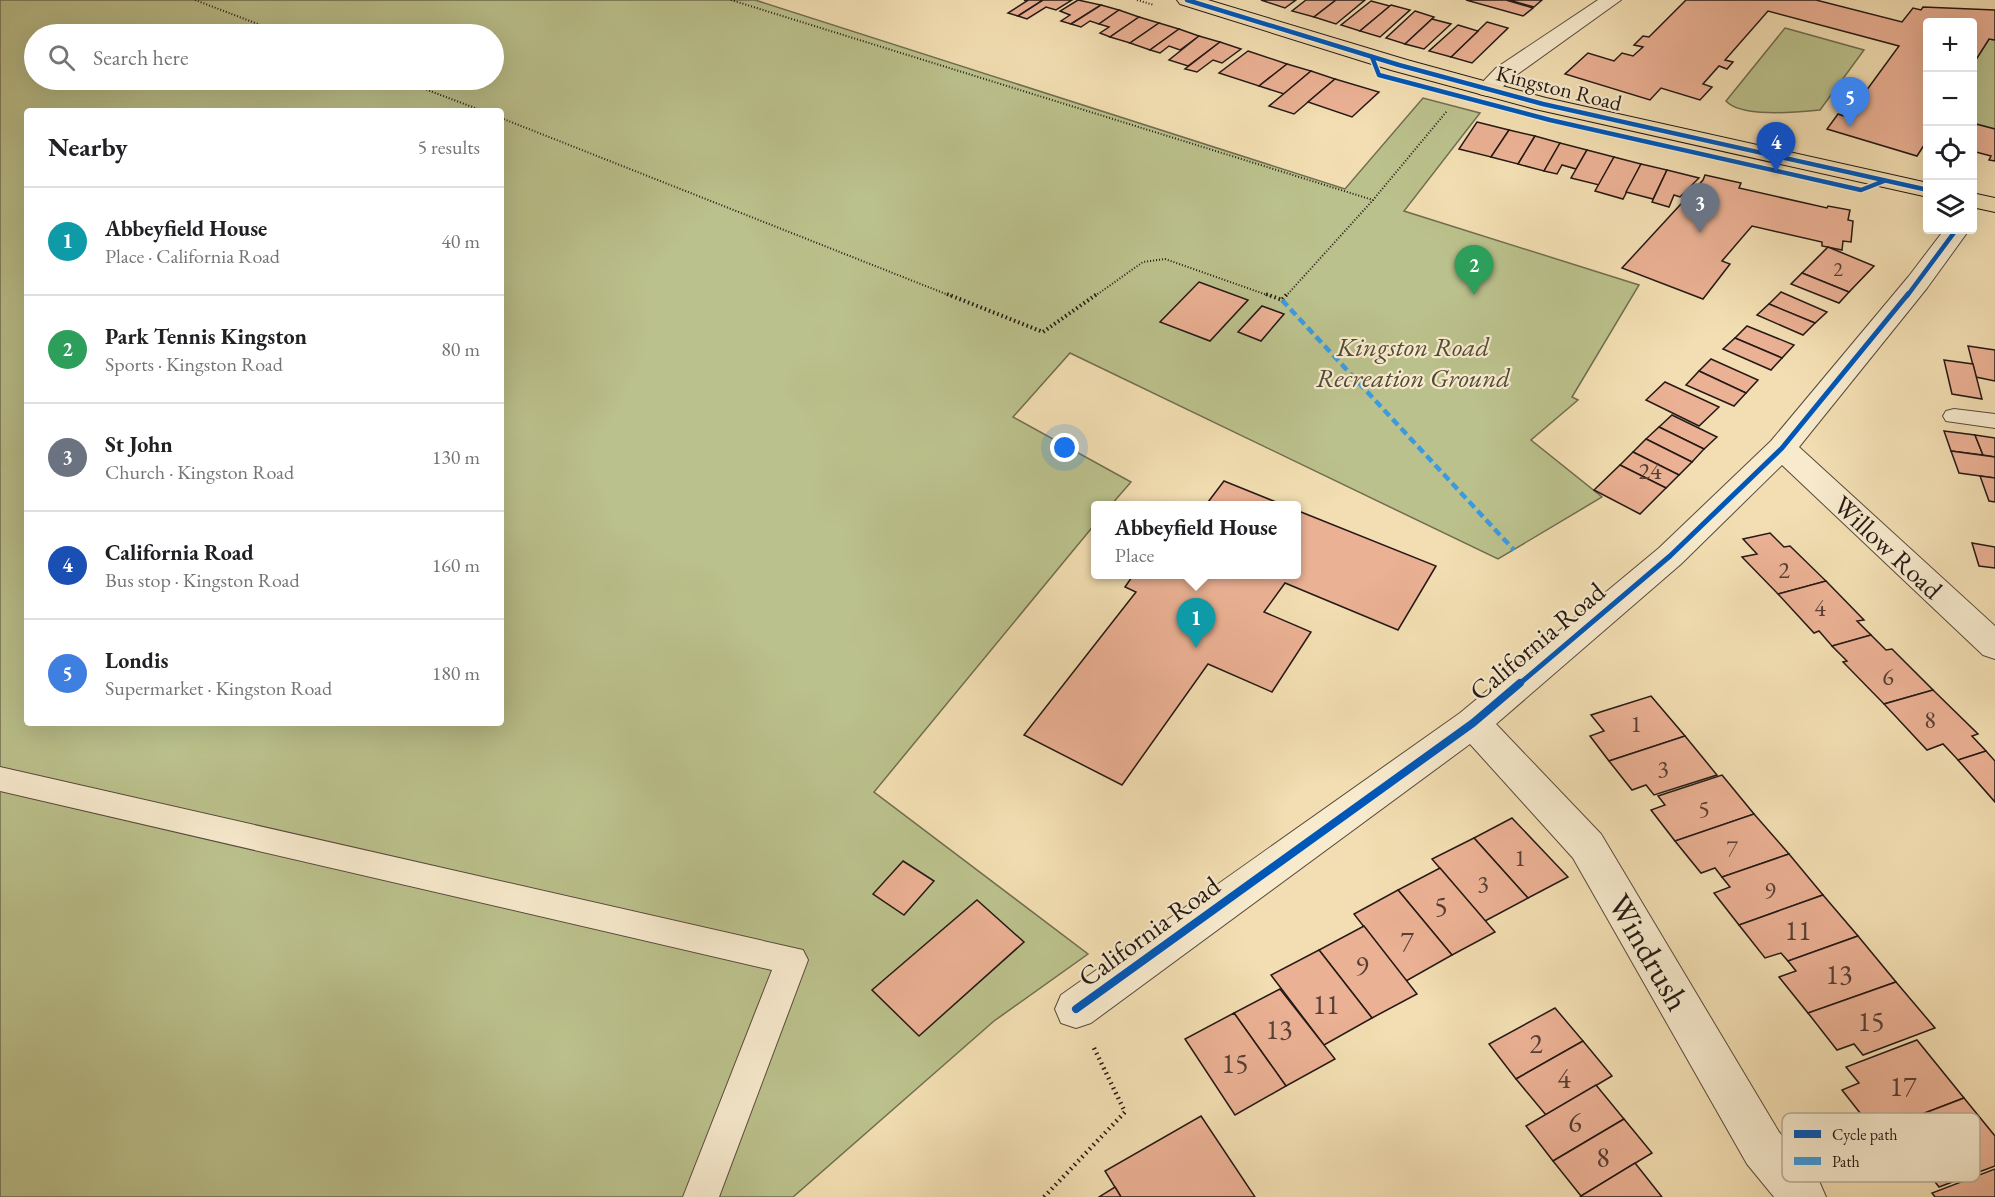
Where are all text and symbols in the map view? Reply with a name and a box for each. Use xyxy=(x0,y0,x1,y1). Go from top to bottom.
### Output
map controls xyxy=(1923,18,1977,234)
button: + xyxy=(1923,18,1977,72)
search box xyxy=(24,24,504,90)
icon: search xyxy=(45,41,78,74)
text: Search here xyxy=(93,43,188,72)
street label: Kingston Road xyxy=(1493,58,1626,118)
button: − xyxy=(1923,72,1977,126)
pin: 5 xyxy=(1830,78,1870,127)
pin: 4 xyxy=(1756,122,1796,172)
button: locate xyxy=(1923,126,1977,180)
text: Nearby xyxy=(48,130,128,164)
text: 5 results xyxy=(417,134,480,160)
button: layers xyxy=(1923,180,1977,234)
pin: 3 xyxy=(1680,184,1720,233)
text: Abbeyfield House xyxy=(105,214,267,243)
text: 1 xyxy=(62,228,73,254)
text: 40 m xyxy=(441,228,480,254)
text: Place · California Road xyxy=(105,243,280,269)
pin: 2 xyxy=(1454,246,1494,295)
house number: 2 xyxy=(1833,256,1843,282)
text: Park Tennis Kingston xyxy=(105,322,307,351)
park label: Kingston Road Recreation Ground xyxy=(1316,329,1511,395)
text: 2 xyxy=(62,336,73,362)
text: 80 m xyxy=(441,336,480,362)
text: Sports · Kingston Road xyxy=(105,351,283,377)
text: St John xyxy=(105,430,173,459)
your location xyxy=(1050,433,1079,462)
text: 3 xyxy=(62,444,73,470)
text: 130 m xyxy=(432,444,480,470)
house number: 24 xyxy=(1638,455,1662,486)
text: Church · Kingston Road xyxy=(105,459,294,485)
street label: Willow Road xyxy=(1826,487,1950,607)
popup xyxy=(1091,501,1301,579)
text: Abbeyfield House xyxy=(1115,513,1277,542)
text: California Road xyxy=(105,538,254,567)
text: Place xyxy=(1115,542,1154,568)
text: 4 xyxy=(62,552,73,578)
text: 160 m xyxy=(432,552,480,578)
house number: 2 xyxy=(1778,554,1790,585)
text: Bus stop · Kingston Road xyxy=(105,567,300,593)
street label: California Road xyxy=(1462,574,1612,708)
house number: 4 xyxy=(1814,592,1826,623)
pin: 1 xyxy=(1176,598,1216,648)
text: Londis xyxy=(105,646,168,675)
text: 5 xyxy=(62,660,73,686)
text: 180 m xyxy=(432,660,480,686)
house number: 6 xyxy=(1882,661,1894,692)
text: Supermarket · Kingston Road xyxy=(105,675,332,701)
house number: 8 xyxy=(1924,704,1936,735)
house number: 1 xyxy=(1630,708,1642,739)
house number: 3 xyxy=(1657,753,1669,784)
house number: 5 xyxy=(1698,793,1710,824)
house number: 7 xyxy=(1726,833,1738,864)
house number: 1 xyxy=(1514,842,1526,873)
street label: California Road xyxy=(1071,868,1227,994)
house number: 3 xyxy=(1477,868,1489,899)
house number: 9 xyxy=(1764,875,1776,906)
street label: Windrush xyxy=(1598,886,1700,1018)
house number: 5 xyxy=(1434,888,1448,924)
house number: 11 xyxy=(1785,912,1811,948)
house number: 7 xyxy=(1400,923,1414,959)
house number: 9 xyxy=(1355,947,1369,983)
house number: 13 xyxy=(1826,956,1852,992)
house number: 11 xyxy=(1313,986,1339,1022)
house number: 15 xyxy=(1858,1003,1884,1039)
house number: 13 xyxy=(1266,1011,1292,1047)
house number: 2 xyxy=(1529,1025,1543,1061)
house number: 15 xyxy=(1222,1045,1248,1081)
house number: 4 xyxy=(1557,1060,1571,1096)
house number: 17 xyxy=(1890,1068,1917,1104)
house number: 6 xyxy=(1568,1104,1582,1140)
legend xyxy=(1782,1113,1980,1182)
text: Cycle path xyxy=(1832,1124,1897,1145)
house number: 8 xyxy=(1596,1139,1610,1175)
text: Path xyxy=(1832,1151,1860,1172)

